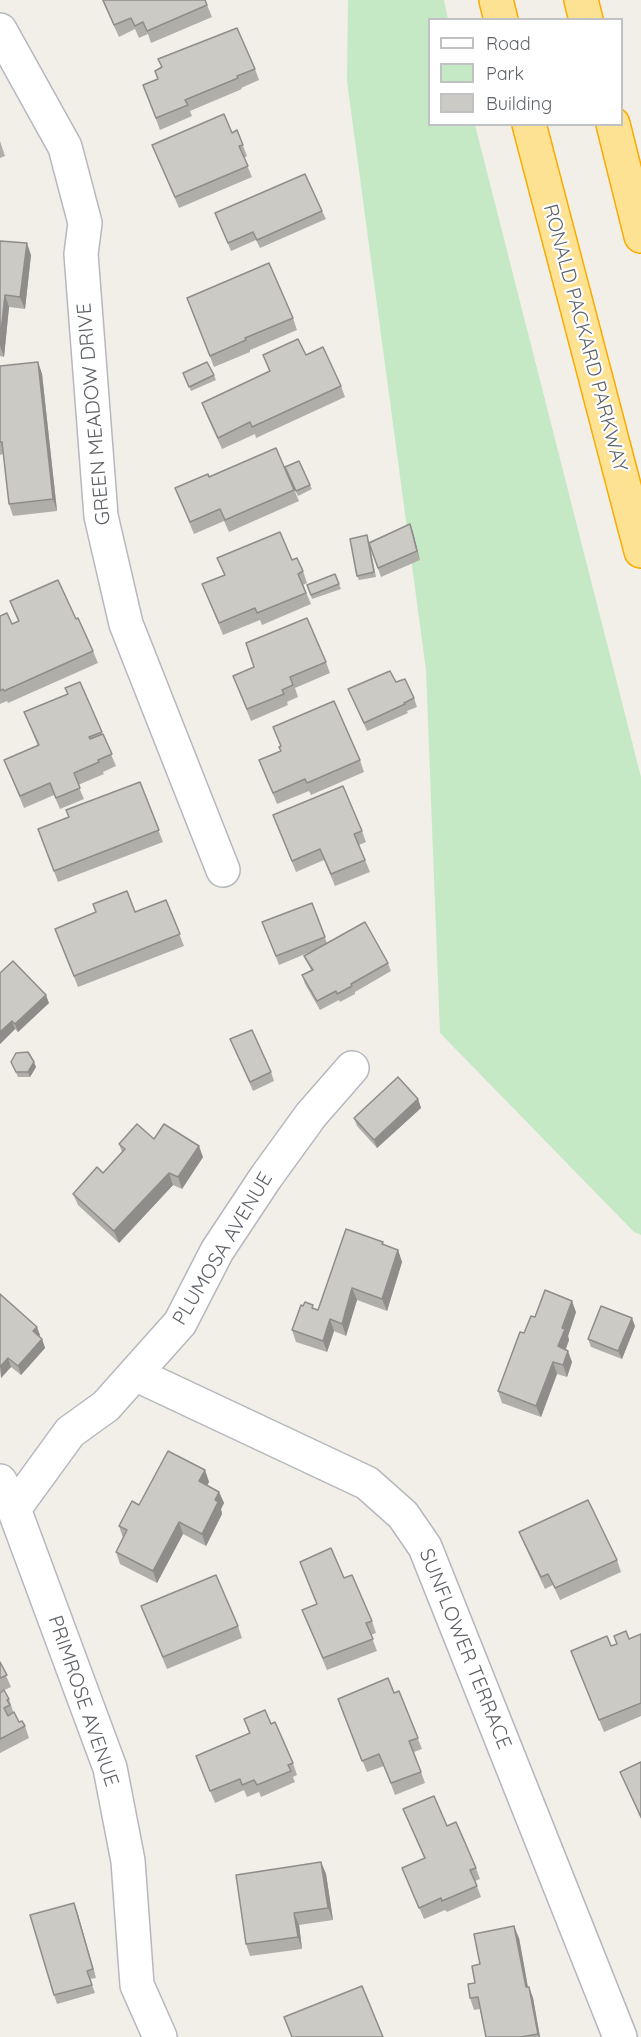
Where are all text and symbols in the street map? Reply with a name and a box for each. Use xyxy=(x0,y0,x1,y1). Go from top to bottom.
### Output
legend xyxy=(428,18,623,126)
text: Road xyxy=(486,32,531,55)
text: Park xyxy=(486,62,524,85)
text: Building xyxy=(486,92,552,115)
street label: RONALD PACKARD PARKWAY xyxy=(538,201,632,475)
street label: GREEN MEADOW DRIVE xyxy=(72,302,116,526)
street label: PLUMOSA AVENUE xyxy=(168,1168,278,1330)
street label: SUNFLOWER TERRACE xyxy=(414,1545,516,1753)
street label: PRIMROSE AVENUE xyxy=(42,1612,124,1790)

